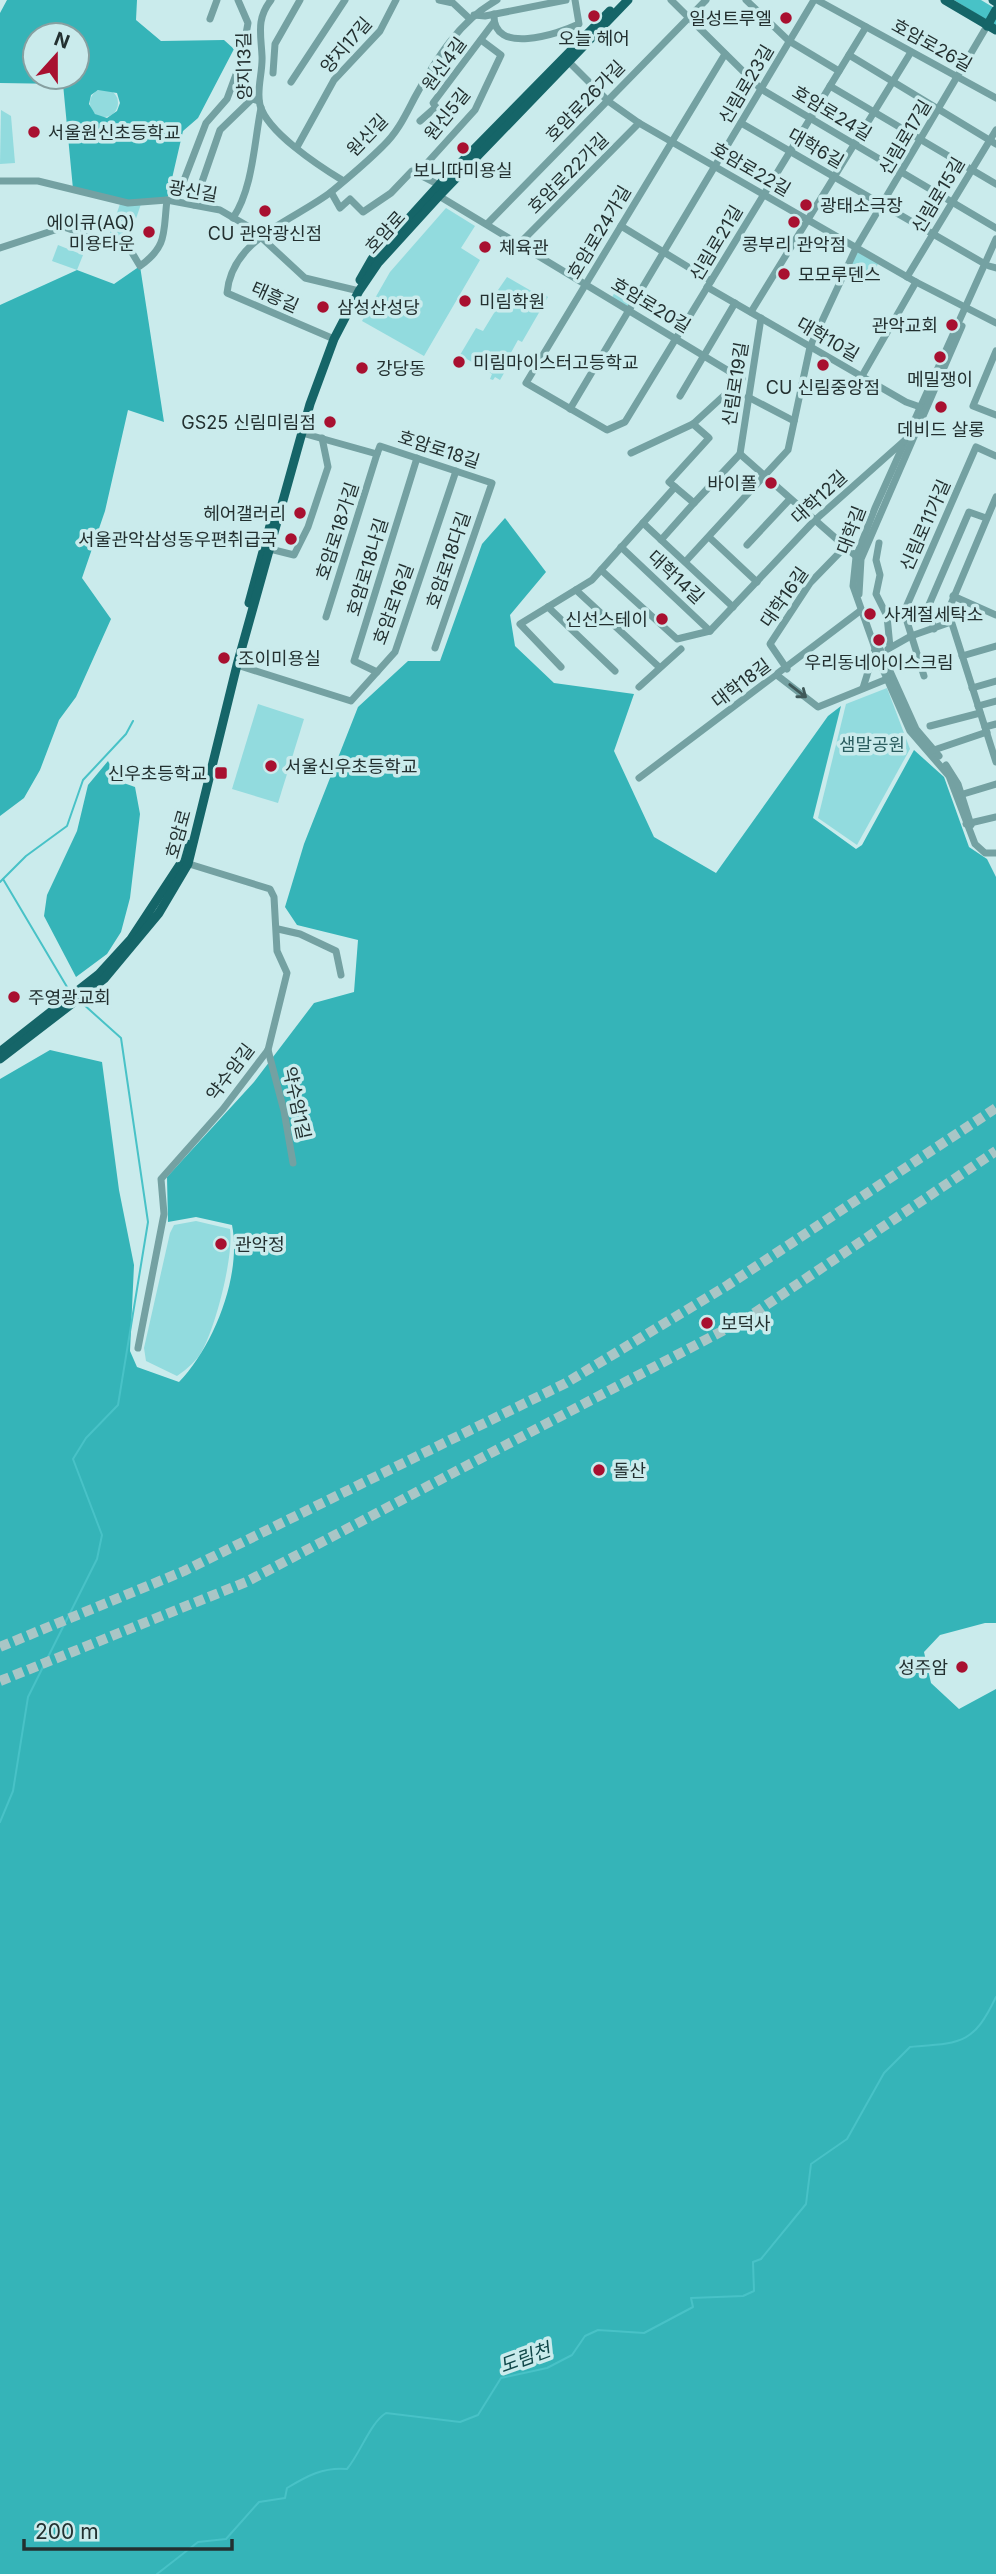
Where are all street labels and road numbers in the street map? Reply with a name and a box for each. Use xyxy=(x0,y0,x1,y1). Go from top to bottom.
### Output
street label: 양지17길 xyxy=(316,13,376,77)
street label: 호암로26길 xyxy=(888,14,976,76)
street label: 양지13길 xyxy=(233,32,255,100)
street label: 원신4길 xyxy=(417,33,471,95)
street label: 신림로23길 xyxy=(714,41,778,127)
street label: 호암로26가길 xyxy=(541,56,629,146)
street label: 호암로24길 xyxy=(789,81,875,145)
street label: 원신5길 xyxy=(420,84,474,144)
street label: 신림로17길 xyxy=(874,96,936,178)
street label: 원신길 xyxy=(342,110,392,160)
street label: 대학6길 xyxy=(784,124,848,172)
street label: 호암로22가길 xyxy=(524,129,612,217)
street label: 호암로22길 xyxy=(708,138,794,200)
street label: 신림로15길 xyxy=(907,153,969,237)
street label: 광신길 xyxy=(167,176,219,206)
street label: 호암로24가길 xyxy=(563,182,635,282)
street label: 신림로21길 xyxy=(685,201,747,285)
street label: 호암로 xyxy=(361,207,409,257)
street label: 호암로20길 xyxy=(608,273,694,337)
street label: 태흥길 xyxy=(248,277,302,317)
street label: 대학10길 xyxy=(793,313,863,365)
street label: 신림로19길 xyxy=(718,341,752,427)
street label: 호암로18길 xyxy=(395,426,483,472)
street label: 대학12길 xyxy=(787,466,851,528)
street label: 신림로11가길 xyxy=(896,476,954,574)
street label: 호암로18가길 xyxy=(311,480,363,582)
street label: 대학길 xyxy=(832,503,870,557)
street label: 호암로18다길 xyxy=(422,509,474,611)
street label: 호암로18나길 xyxy=(342,516,392,618)
street label: 대학14길 xyxy=(644,546,708,608)
street label: 호암로16길 xyxy=(369,561,417,647)
street label: 대학16길 xyxy=(756,563,812,631)
street label: 대학18길 xyxy=(707,654,775,712)
street label: 호암로 xyxy=(161,807,195,861)
street label: 약수암길 xyxy=(202,1039,258,1105)
street label: 약수암1길 xyxy=(279,1065,315,1141)

